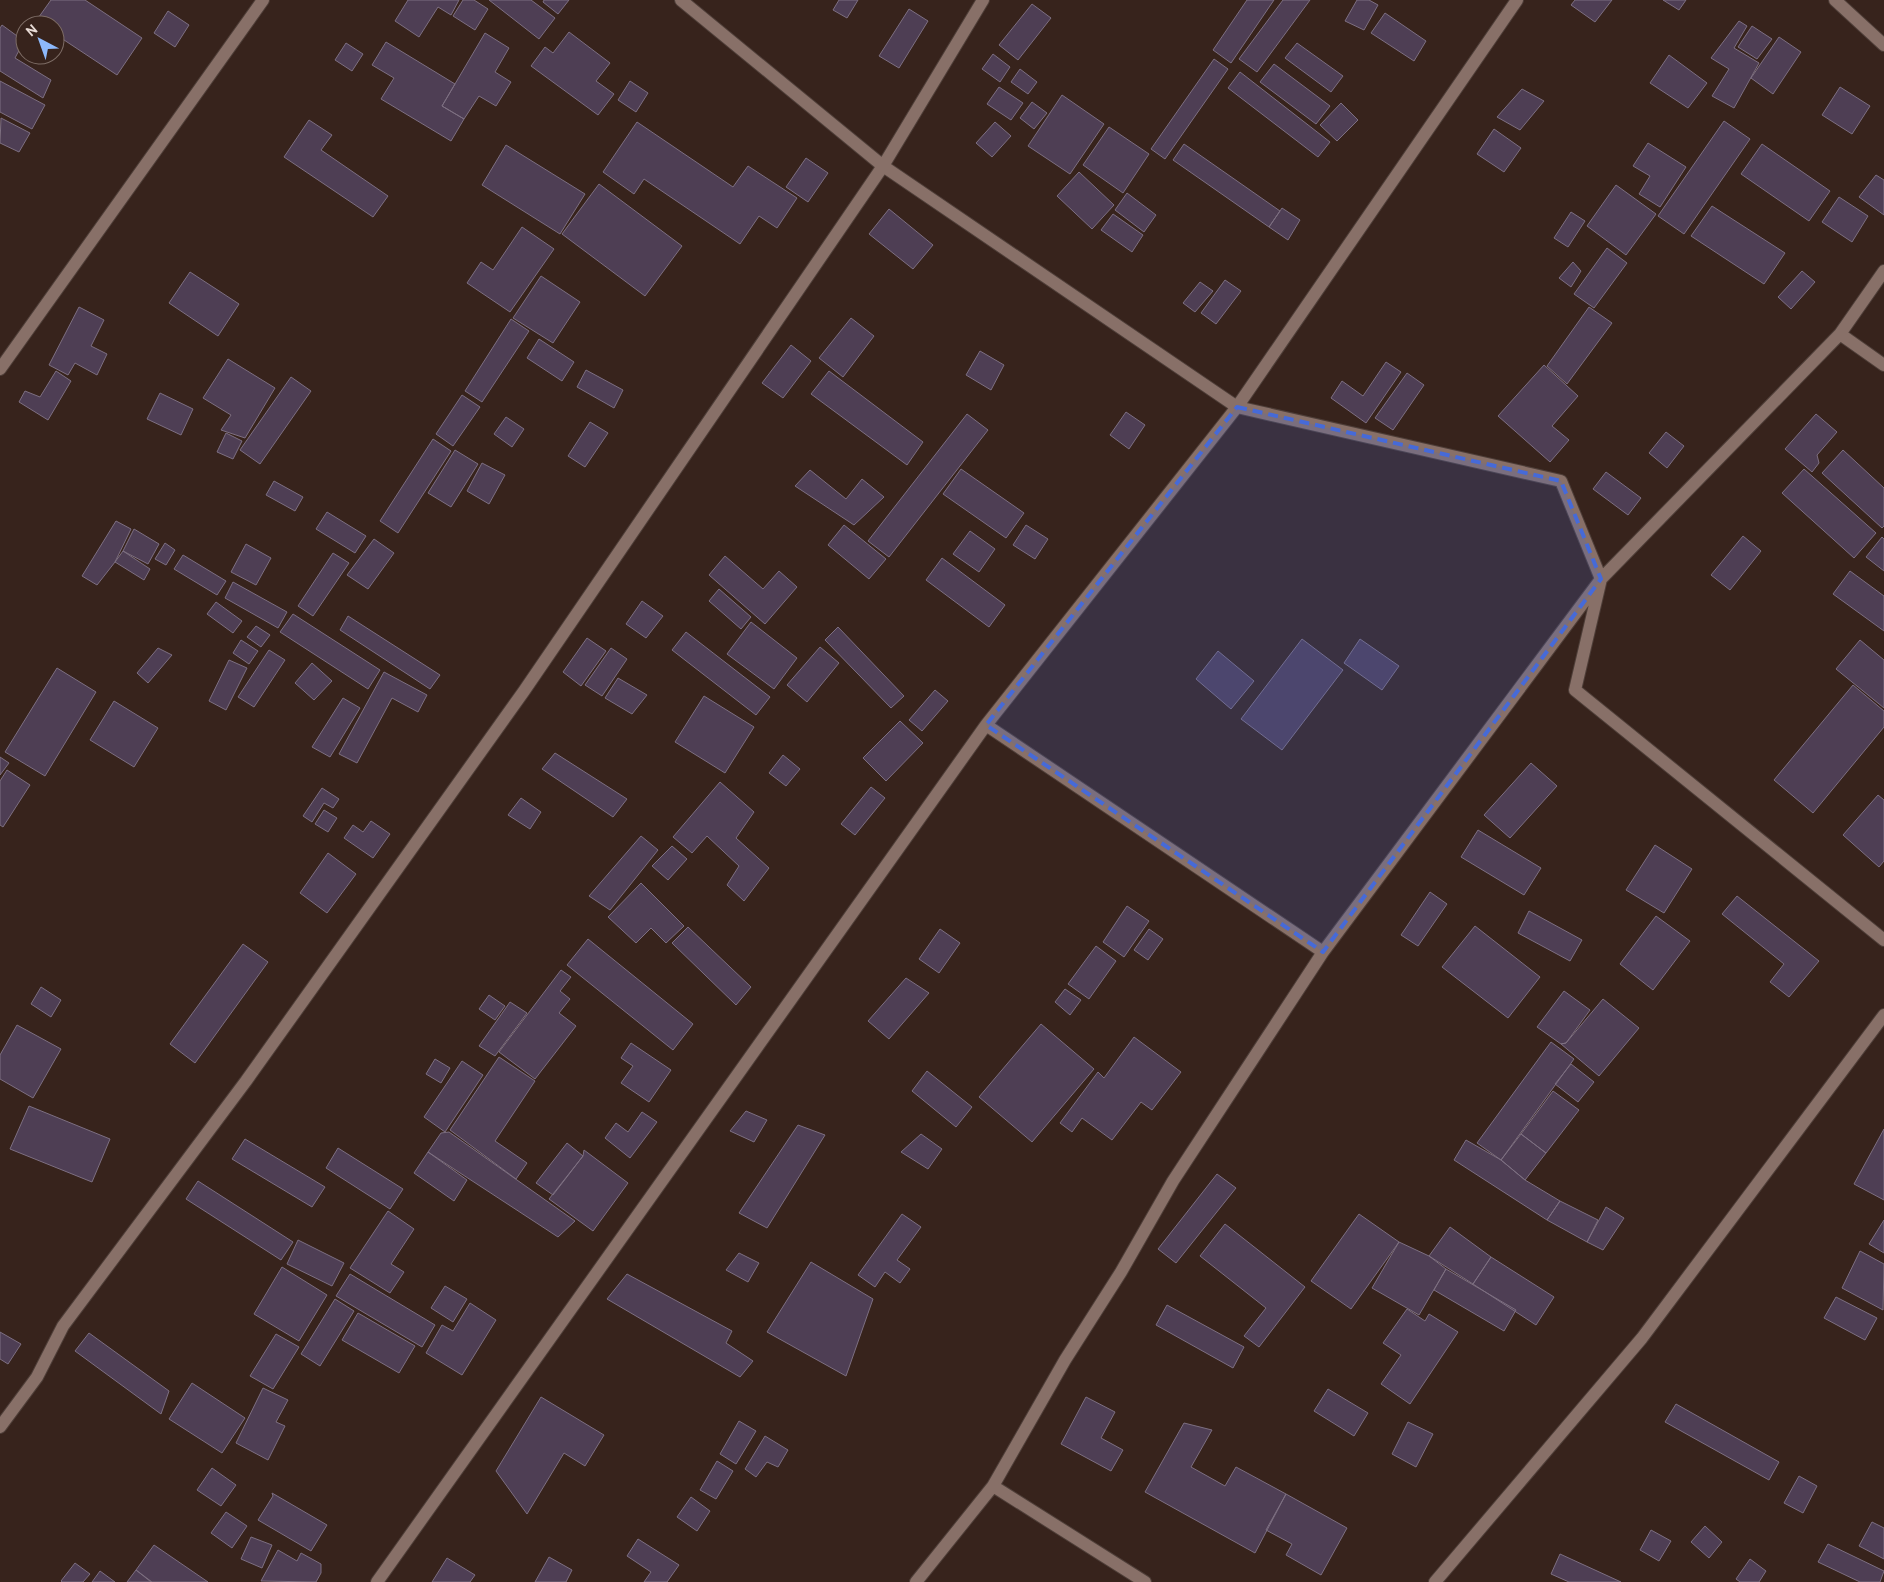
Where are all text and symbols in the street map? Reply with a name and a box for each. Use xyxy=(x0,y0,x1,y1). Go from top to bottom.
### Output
north arrow xyxy=(15,15,65,65)
text: N xyxy=(23,22,42,41)

